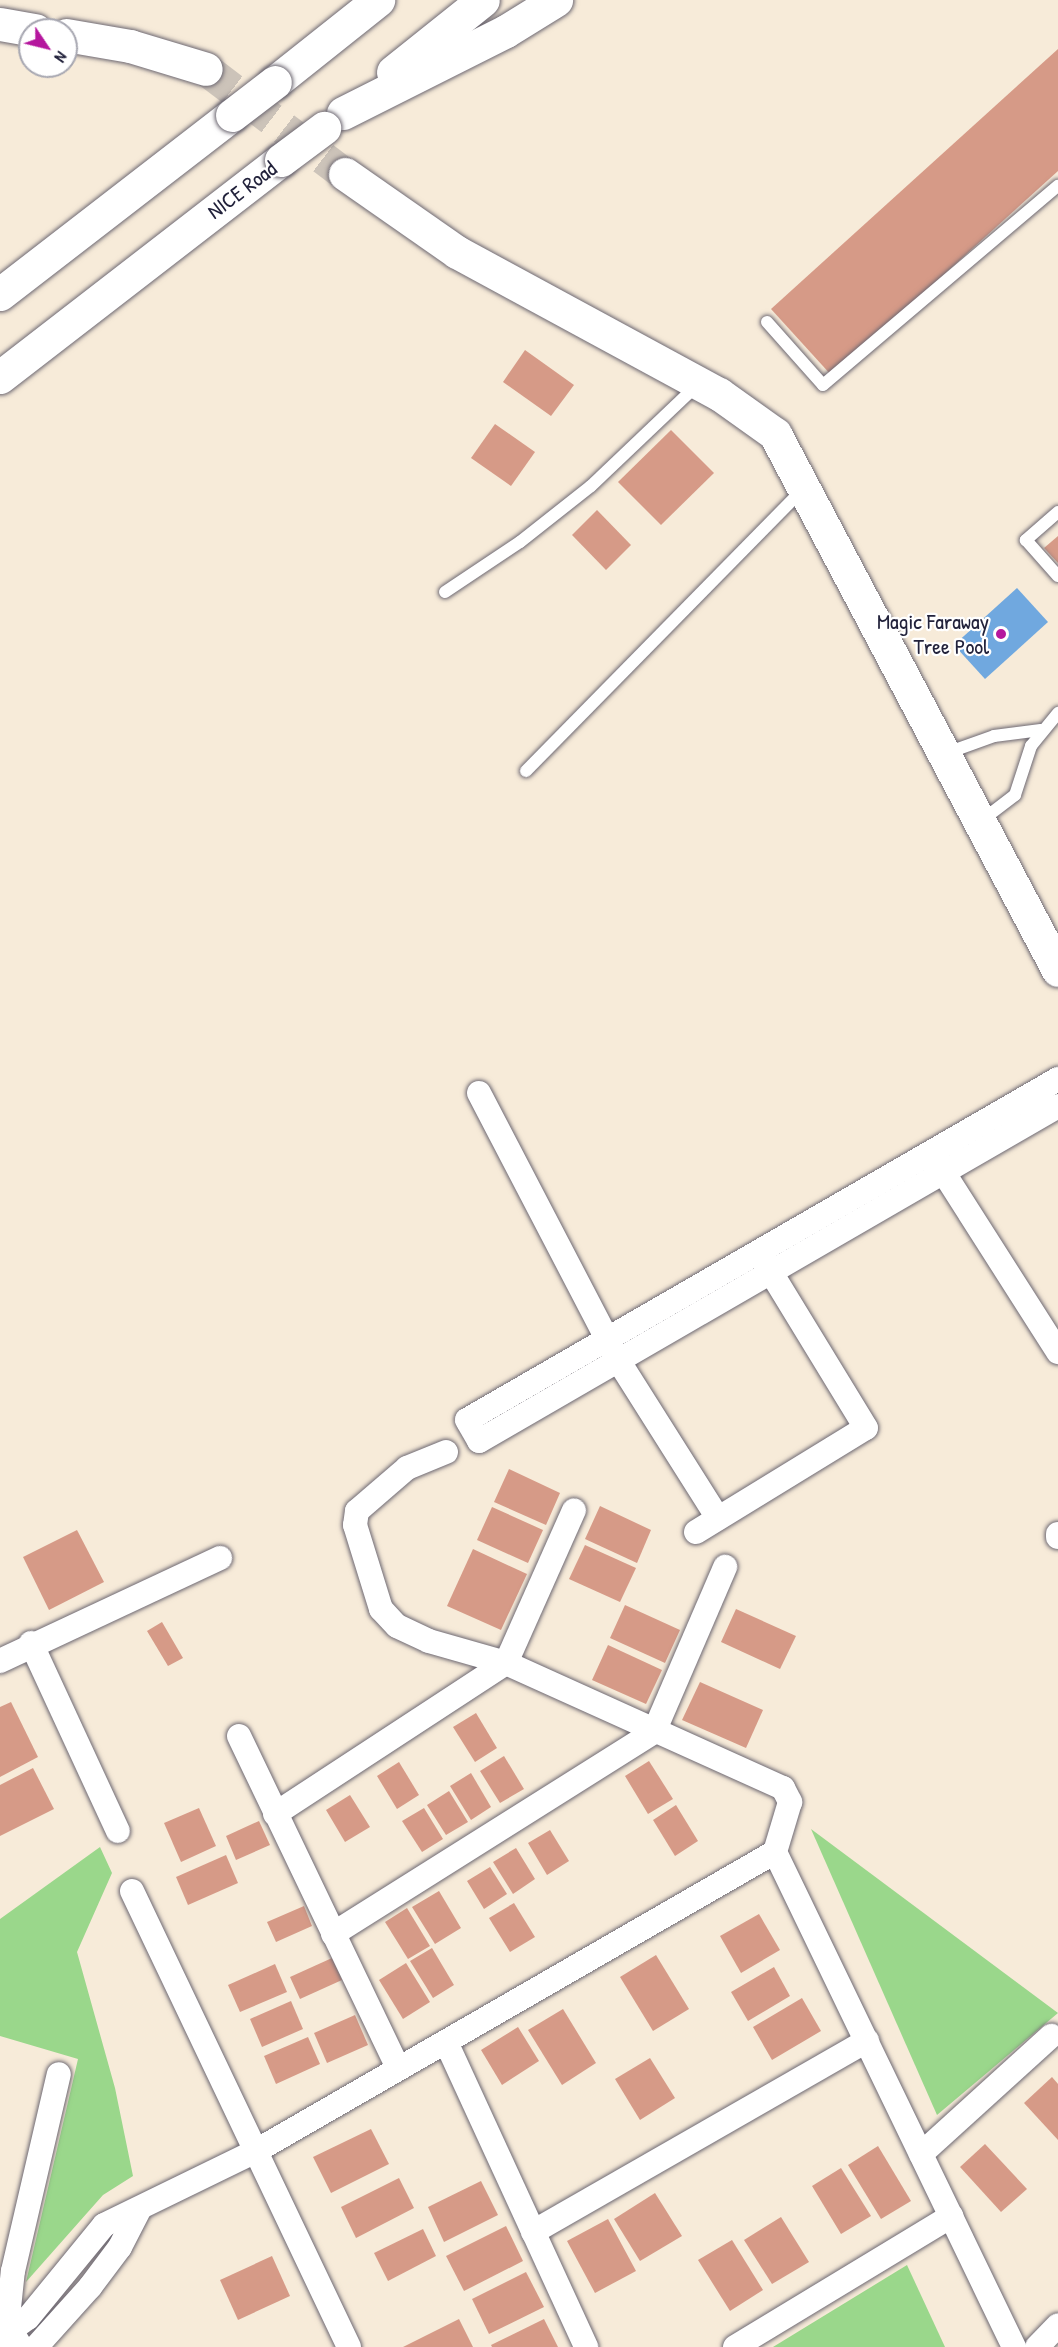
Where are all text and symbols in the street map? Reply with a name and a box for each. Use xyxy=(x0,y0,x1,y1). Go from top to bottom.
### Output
north arrow xyxy=(18,18,78,78)
text: N xyxy=(50,47,73,67)
street label: NICE Road xyxy=(202,155,282,225)
place label: Magic Faraway Tree Pool xyxy=(877,608,989,660)
marker: Magic Faraway Tree Pool xyxy=(994,627,1008,641)

